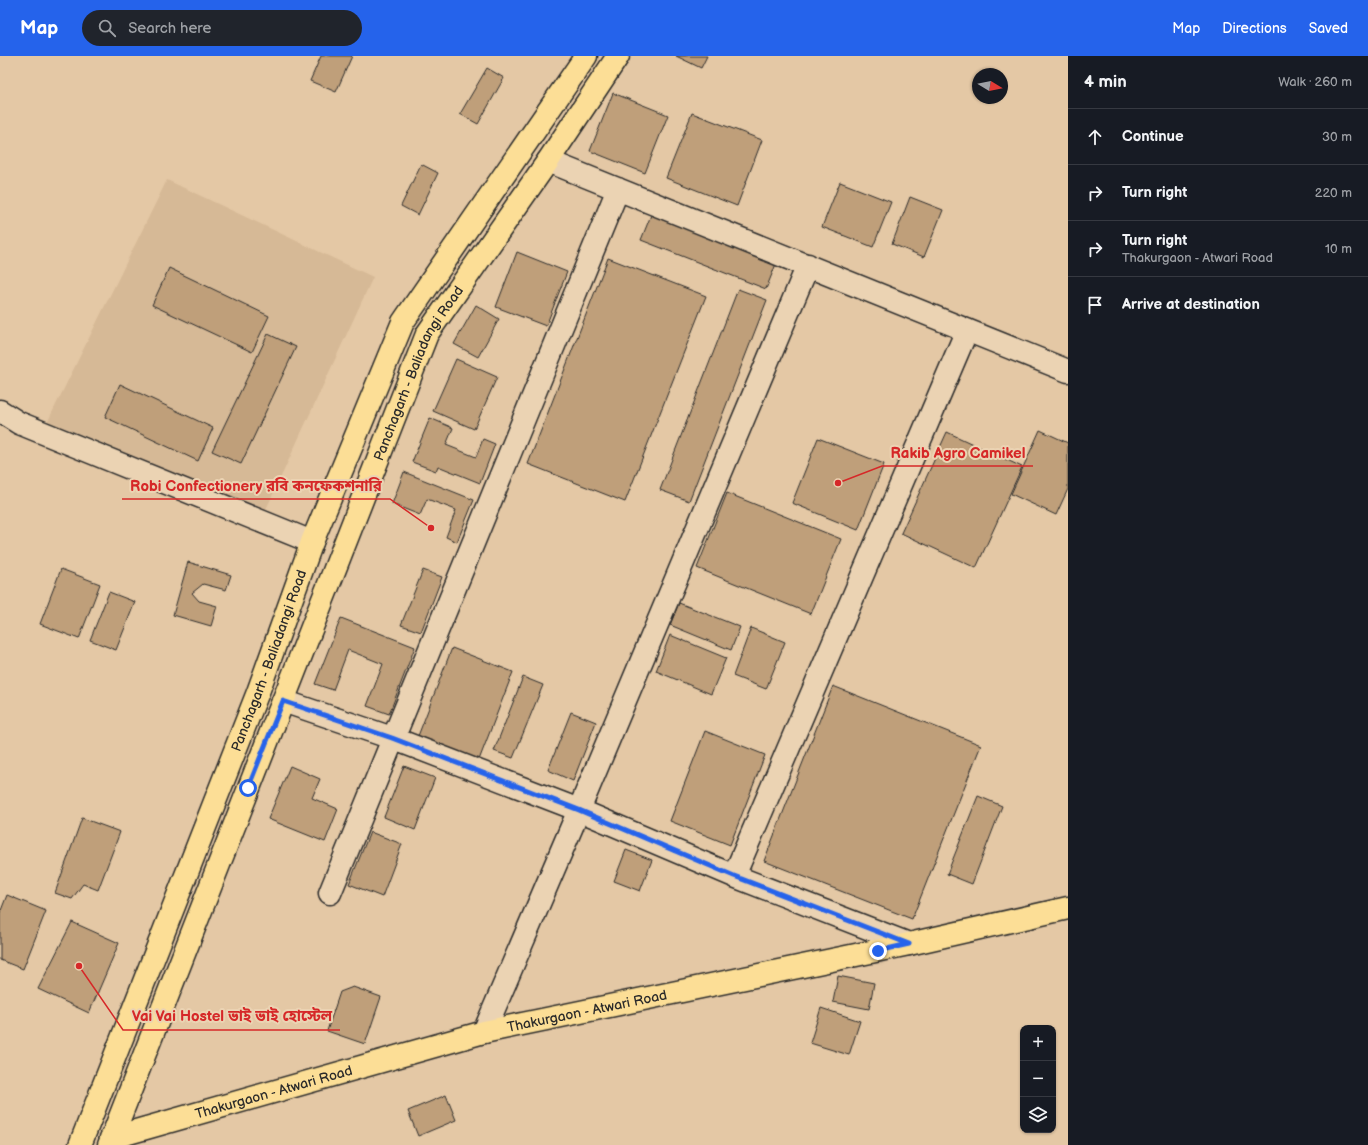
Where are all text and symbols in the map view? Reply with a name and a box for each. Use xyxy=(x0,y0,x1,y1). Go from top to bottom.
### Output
search box xyxy=(82,10,362,46)
text: Map xyxy=(20,17,58,40)
icon: search xyxy=(96,17,118,39)
text: Search here xyxy=(128,19,211,38)
text: Map xyxy=(1172,20,1200,37)
text: Directions xyxy=(1222,20,1287,37)
text: Saved xyxy=(1309,20,1348,37)
north arrow xyxy=(972,68,1008,104)
text: 4 min xyxy=(1084,72,1127,92)
text: Walk · 260 m xyxy=(1278,74,1352,90)
icon: ahead xyxy=(1084,126,1106,148)
text: Continue xyxy=(1122,127,1184,146)
text: 30 m xyxy=(1322,129,1352,145)
icon: right xyxy=(1084,182,1106,204)
text: Turn right xyxy=(1122,183,1187,202)
text: 220 m xyxy=(1315,185,1352,201)
text: Turn right xyxy=(1122,231,1187,250)
icon: right xyxy=(1084,238,1106,260)
text: 10 m xyxy=(1325,241,1352,257)
text: Thakurgaon - Atwari Road xyxy=(1122,250,1273,266)
street label: Panchagarh - Baliadangi Road xyxy=(370,283,467,463)
icon: arrive xyxy=(1084,294,1106,316)
text: Arrive at destination xyxy=(1122,295,1260,314)
callout: Rakib Agro Camikel xyxy=(882,439,1033,466)
text: Rakib Agro Camikel xyxy=(891,444,1025,463)
callout: Robi Confectionery রবি কনফেকশনারি xyxy=(122,472,390,499)
text: Robi Confectionery রবি কনফেকশনারি xyxy=(130,477,383,496)
street label: Panchagarh - Baliadangi Road xyxy=(228,567,310,754)
route start xyxy=(239,779,257,797)
route end xyxy=(869,942,887,960)
street label: Thakurgaon - Atwari Road xyxy=(506,986,669,1036)
callout: Vai Vai Hostel ভাই ভাই হোস্টেল xyxy=(123,1003,340,1030)
text: Vai Vai Hostel ভাই ভাই হোস্টেল xyxy=(132,1007,333,1026)
map controls xyxy=(1020,1025,1056,1133)
button: + xyxy=(1020,1025,1056,1061)
button: − xyxy=(1020,1061,1056,1097)
street label: Thakurgaon - Atwari Road xyxy=(193,1062,354,1123)
button: layers xyxy=(1020,1097,1056,1133)

